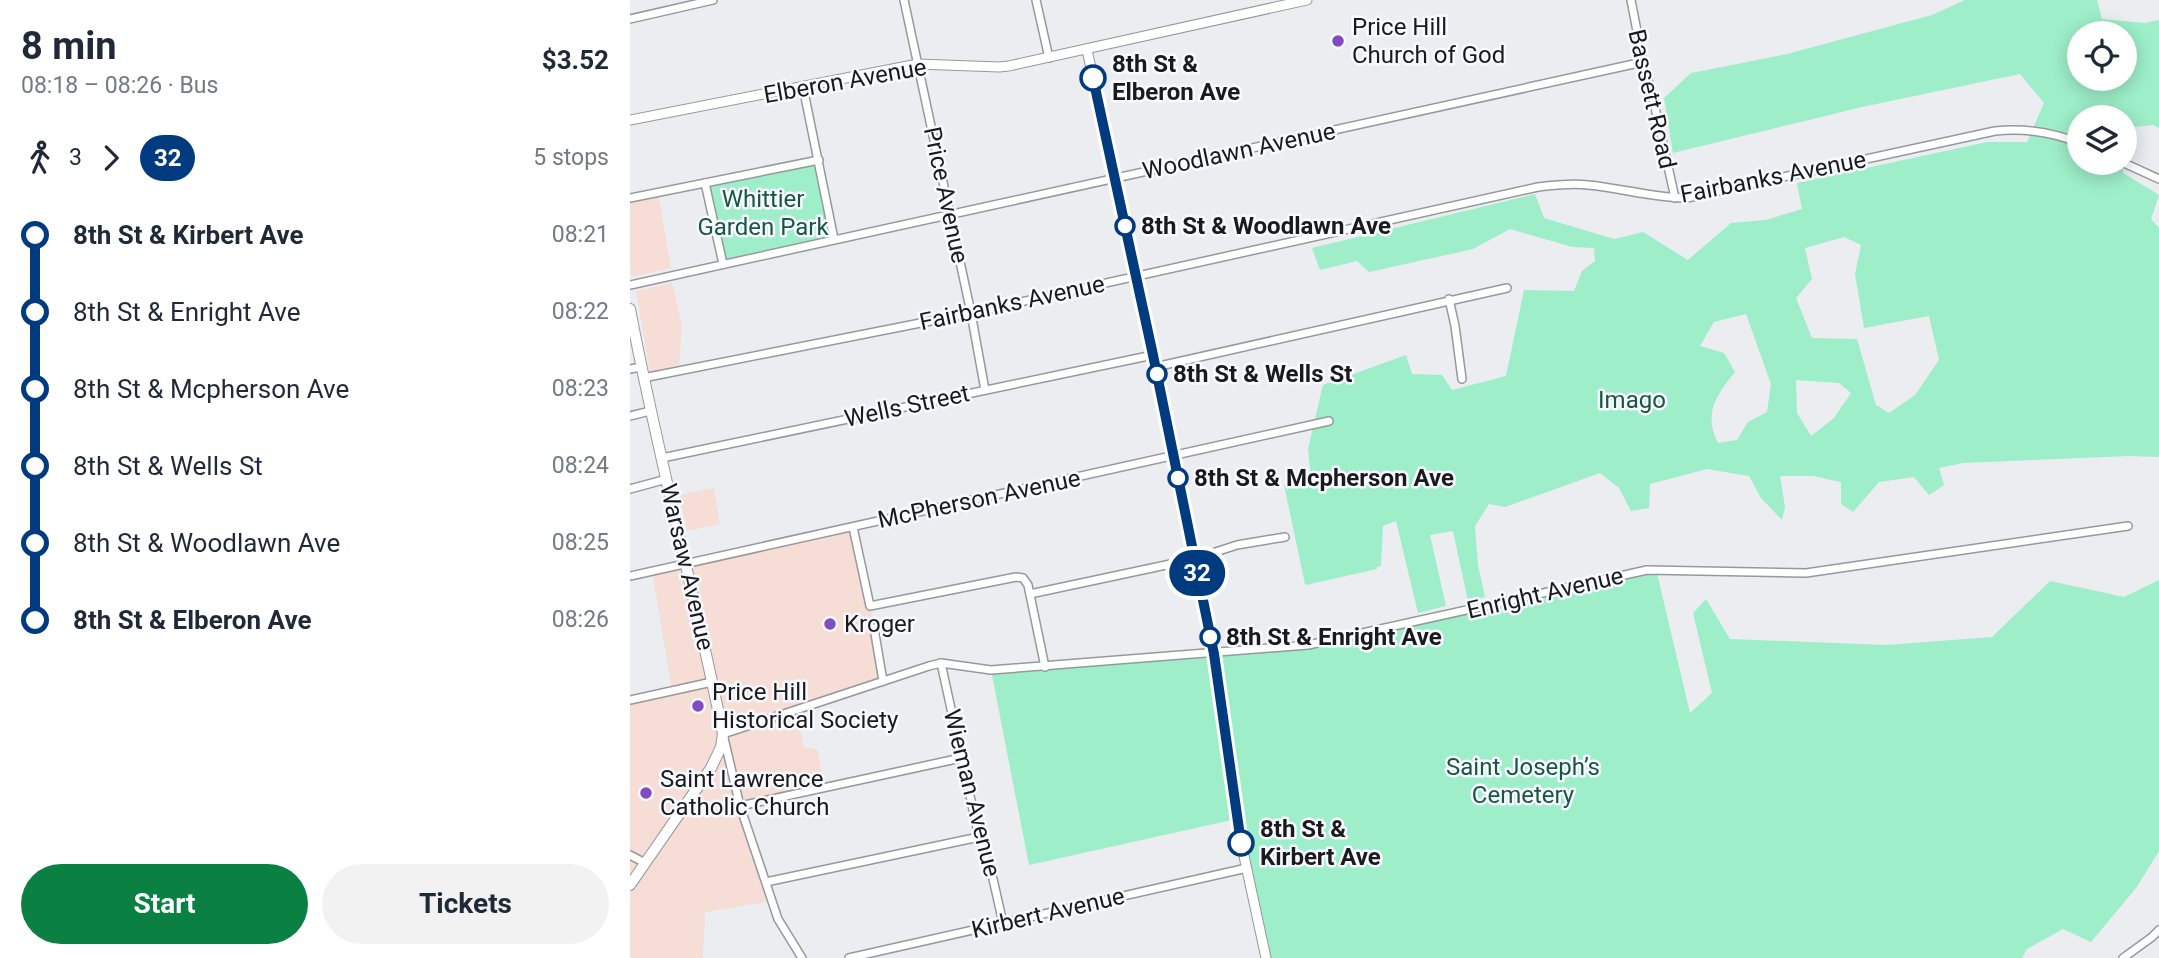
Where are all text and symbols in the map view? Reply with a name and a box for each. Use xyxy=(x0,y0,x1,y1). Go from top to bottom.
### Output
place label: Price Hill Church of God xyxy=(1352,13,1505,69)
map controls xyxy=(2067,21,2137,175)
button: locate xyxy=(2067,21,2137,91)
text: 8 min xyxy=(21,24,117,68)
street label: Bassett Road xyxy=(1622,27,1682,171)
marker: Price Hill Church of God xyxy=(1330,33,1346,49)
text: $3.52 xyxy=(542,45,609,75)
place label: 8th St & Elberon Ave xyxy=(1112,50,1240,106)
street label: Elberon Avenue xyxy=(761,53,929,109)
marker: 8th St & Elberon Ave xyxy=(1080,65,1106,91)
text: 08:18 – 08:26 · Bus xyxy=(21,72,218,99)
button: layers xyxy=(2067,105,2137,175)
street label: Woodlawn Avenue xyxy=(1140,117,1338,185)
street label: Price Avenue xyxy=(918,124,974,266)
icon: walk xyxy=(21,139,59,177)
icon: forward xyxy=(92,139,130,177)
text: 3 xyxy=(69,144,82,171)
text: 32 xyxy=(154,144,181,172)
text: 5 stops xyxy=(533,144,609,171)
street label: Fairbanks Avenue xyxy=(1678,145,1868,209)
park label: Whittier Garden Park xyxy=(697,185,829,241)
place label: 8th St & Woodlawn Ave xyxy=(1141,212,1391,240)
marker: 8th St & Woodlawn Ave xyxy=(1115,216,1135,236)
text: 8th St & Kirbert Ave xyxy=(73,220,303,250)
text: 08:21 xyxy=(552,221,609,248)
street label: Fairbanks Avenue xyxy=(917,270,1107,336)
text: 8th St & Enright Ave xyxy=(73,297,301,327)
text: 08:22 xyxy=(552,298,609,325)
place label: 8th St & Wells St xyxy=(1173,360,1352,388)
marker: 8th St & Wells St xyxy=(1147,364,1167,384)
text: 8th St & Mcpherson Ave xyxy=(73,374,349,404)
text: 08:23 xyxy=(552,375,609,402)
street label: Wells Street xyxy=(842,379,972,433)
park label: Imago xyxy=(1598,386,1666,414)
text: 8th St & Wells St xyxy=(73,451,263,481)
text: 08:24 xyxy=(552,452,609,479)
street label: McPherson Avenue xyxy=(875,464,1083,534)
place label: 8th St & Mcpherson Ave xyxy=(1194,464,1454,492)
marker: 8th St & Mcpherson Ave xyxy=(1168,468,1188,488)
street label: Warsaw Avenue xyxy=(654,481,720,653)
text: 8th St & Woodlawn Ave xyxy=(73,528,340,558)
text: 08:25 xyxy=(552,529,609,556)
line badge: 32 xyxy=(1166,550,1228,596)
text: 32 xyxy=(1183,559,1211,587)
street label: Enright Avenue xyxy=(1464,561,1626,625)
text: 8th St & Elberon Ave xyxy=(73,605,311,635)
text: 08:26 xyxy=(552,606,609,633)
place label: Kroger xyxy=(844,610,915,638)
marker: Kroger xyxy=(822,616,838,632)
place label: 8th St & Enright Ave xyxy=(1226,623,1442,651)
marker: 8th St & Enright Ave xyxy=(1200,627,1220,647)
place label: Price Hill Historical Society xyxy=(712,678,899,734)
marker: Price Hill Historical Society xyxy=(690,698,706,714)
street label: Wieman Avenue xyxy=(938,706,1006,880)
park label: Saint Joseph’s Cemetery xyxy=(1446,753,1600,809)
place label: Saint Lawrence Catholic Church xyxy=(660,765,829,821)
marker: Saint Lawrence Catholic Church xyxy=(638,785,654,801)
place label: 8th St & Kirbert Ave xyxy=(1260,815,1381,871)
marker: 8th St & Kirbert Ave xyxy=(1228,830,1254,856)
button: Start xyxy=(21,864,308,944)
button: Tickets xyxy=(322,864,609,944)
street label: Kirbert Avenue xyxy=(969,882,1127,944)

